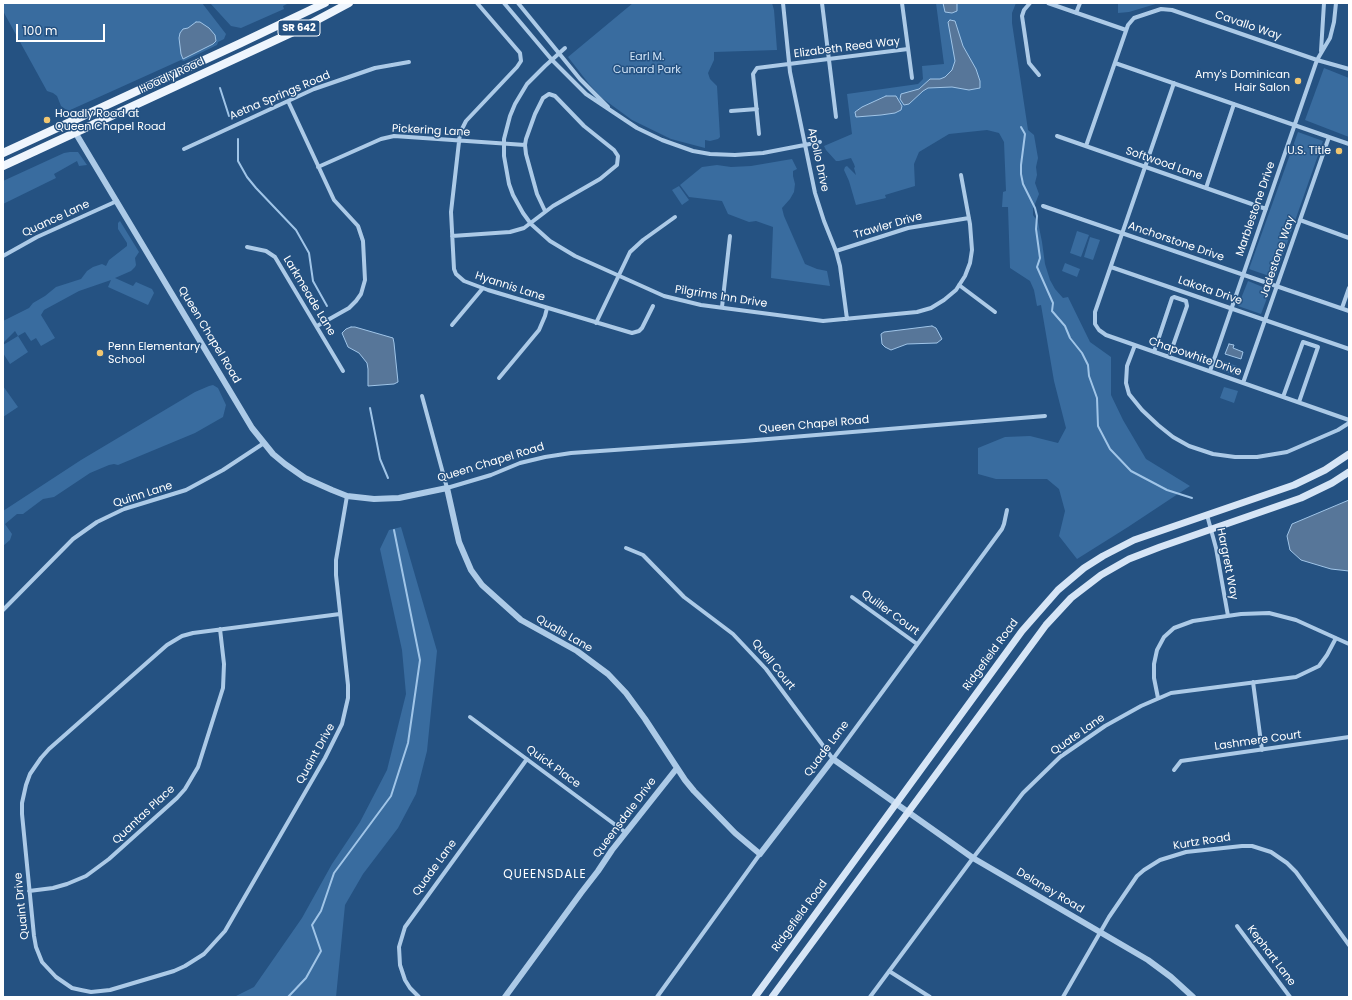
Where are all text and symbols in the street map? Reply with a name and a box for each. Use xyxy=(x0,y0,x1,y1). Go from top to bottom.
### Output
street label: Cavallo Way xyxy=(1213,8,1283,44)
scale bar xyxy=(18,16,107,42)
road number: SR 642 xyxy=(278,20,320,36)
text: 100 m xyxy=(23,22,57,39)
street label: Elizabeth Reed Way xyxy=(793,35,901,61)
park label: Earl M. Cunard Park xyxy=(613,50,681,76)
street label: Hoadly Road xyxy=(138,55,206,97)
place label: Amy's Dominican Hair Salon xyxy=(1195,68,1290,94)
street label: Aetna Springs Road xyxy=(228,69,332,123)
marker: Amy's Dominican Hair Salon xyxy=(1293,76,1303,86)
place label: Hoadly Road at Queen Chapel Road xyxy=(55,107,166,133)
marker: Hoadly Road at Queen Chapel Road xyxy=(42,115,52,125)
street label: Pickering Lane xyxy=(391,122,471,140)
street label: Apollo Drive xyxy=(805,127,831,193)
place label: U.S. Title xyxy=(1287,144,1331,158)
street label: Softwood Lane xyxy=(1124,145,1204,183)
marker: U.S. Title xyxy=(1334,146,1344,156)
street label: Marblestone Drive xyxy=(1234,160,1278,258)
street label: Quance Lane xyxy=(20,198,92,240)
street label: Trawler Drive xyxy=(852,210,924,242)
street label: Jadestone Way xyxy=(1258,214,1298,300)
street label: Anchorstone Drive xyxy=(1126,219,1226,265)
street label: Larkmeade Lane xyxy=(280,254,338,338)
street label: Hyannis Lane xyxy=(473,269,547,305)
street label: Lakota Drive xyxy=(1176,274,1244,308)
street label: Pilgrims Inn Drive xyxy=(674,283,768,311)
street label: Queen Chapel Road xyxy=(175,284,243,386)
street label: Chapowhite Drive xyxy=(1147,335,1243,379)
place label: Penn Elementary School xyxy=(108,340,200,366)
marker: Penn Elementary School xyxy=(95,348,105,358)
street label: Queen Chapel Road xyxy=(758,414,870,436)
street label: Queen Chapel Road xyxy=(436,440,546,486)
street label: Quinn Lane xyxy=(112,479,174,511)
street label: Hargrett Way xyxy=(1214,527,1240,601)
street label: Quiller Court xyxy=(858,588,922,638)
street label: Qualls Lane xyxy=(533,612,595,656)
street label: Ridgefield Road xyxy=(960,616,1022,694)
street label: Quell Court xyxy=(749,637,797,693)
street label: Quate Lane xyxy=(1048,712,1108,758)
street label: Quade Lane xyxy=(802,719,852,779)
street label: Quaint Drive xyxy=(294,721,338,787)
street label: Lashmere Court xyxy=(1214,728,1302,754)
street label: Quick Place xyxy=(523,743,583,791)
street label: Queensdale Drive xyxy=(591,775,659,861)
street label: Quantas Place xyxy=(110,783,178,847)
street label: Kurtz Road xyxy=(1172,831,1232,853)
street label: Quade Lane xyxy=(410,837,460,899)
street label: Delaney Road xyxy=(1014,866,1086,916)
district label: QUEENSDALE xyxy=(503,868,587,882)
street label: Quaint Drive xyxy=(12,872,32,940)
street label: Ridgefield Road xyxy=(769,877,831,955)
street label: Kephart Lane xyxy=(1244,923,1298,989)

